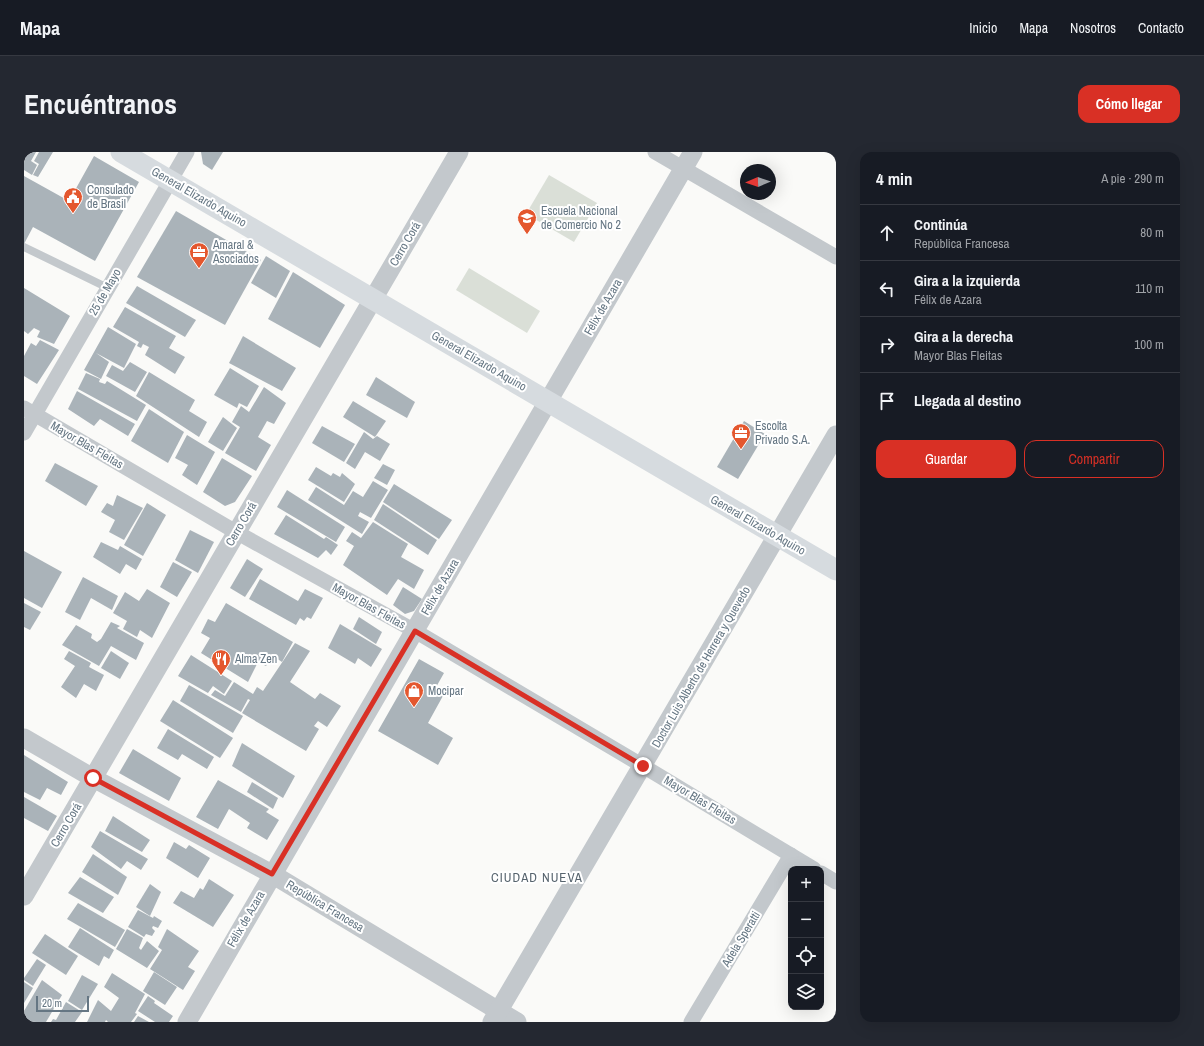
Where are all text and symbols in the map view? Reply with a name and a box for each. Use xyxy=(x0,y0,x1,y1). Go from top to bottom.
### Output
text: Mapa xyxy=(20,15,60,41)
text: Inicio xyxy=(969,19,997,37)
text: Mapa xyxy=(1019,19,1048,37)
text: Nosotros xyxy=(1070,19,1116,37)
text: Contacto xyxy=(1138,19,1184,37)
text: Encuéntranos xyxy=(24,85,177,123)
button: Cómo llegar xyxy=(1078,85,1180,123)
street label: General Elizardo Aquino xyxy=(149,163,249,231)
north arrow xyxy=(740,164,776,200)
text: 4 min xyxy=(876,167,912,190)
text: A pie · 290 m xyxy=(1101,170,1164,187)
place label: Consulado de Brasil xyxy=(87,182,134,212)
public building icon: Consulado de Brasil xyxy=(62,186,84,214)
place label: Escuela Nacional de Comercio No 2 xyxy=(541,203,621,233)
school or university icon: Escuela Nacional de Comercio No 2 xyxy=(516,207,538,235)
text: Continúa xyxy=(914,214,967,235)
street label: Cerro Corá xyxy=(386,218,424,269)
icon: ahead xyxy=(876,222,898,244)
text: 80 m xyxy=(1140,224,1164,241)
text: República Francesa xyxy=(914,235,1009,252)
place label: Amaral & Asociados xyxy=(212,237,259,267)
office icon: Amaral & Asociados xyxy=(188,241,210,269)
street label: 25 de Mayo xyxy=(85,266,125,318)
text: Gira a la izquierda xyxy=(914,270,1020,291)
street label: Félix de Azara xyxy=(580,276,626,338)
icon: left xyxy=(876,278,898,300)
text: 110 m xyxy=(1135,280,1164,297)
text: Félix de Azara xyxy=(914,291,982,308)
text: Gira a la derecha xyxy=(914,326,1013,347)
street label: General Elizardo Aquino xyxy=(429,327,529,395)
icon: right xyxy=(876,334,898,356)
text: 100 m xyxy=(1134,336,1164,353)
text: Mayor Blas Fleitas xyxy=(914,347,1002,364)
icon: arrive xyxy=(876,390,898,412)
text: Llegada al destino xyxy=(914,390,1021,411)
street label: Mayor Blas Fleitas xyxy=(48,418,126,472)
place label: Escolta Privado S.A. xyxy=(755,418,810,448)
office icon: Escolta Privado S.A. xyxy=(730,422,752,450)
button: Guardar xyxy=(876,440,1016,478)
button: Compartir xyxy=(1024,440,1164,478)
street label: General Elizardo Aquino xyxy=(708,491,808,559)
street label: Cerro Corá xyxy=(222,498,260,549)
street label: Félix de Azara xyxy=(417,556,463,618)
street label: Mayor Blas Fleitas xyxy=(329,579,409,633)
street label: Doctor Luis Alberto de Herrera y Quevedo xyxy=(648,583,754,751)
restaurant icon: Alma Zen xyxy=(210,648,232,676)
place label: Alma Zen xyxy=(234,651,277,667)
shop icon: Mocipar xyxy=(403,680,425,708)
place label: Mocipar xyxy=(428,683,464,699)
route end xyxy=(634,757,652,775)
route start xyxy=(84,769,102,787)
street label: Mayor Blas Fleitas xyxy=(661,772,739,828)
street label: Cerro Corá xyxy=(47,799,85,850)
map controls xyxy=(788,866,824,1010)
button: + xyxy=(788,866,824,902)
district label: CIUDAD NUEVA xyxy=(491,869,583,886)
street label: República Francesa xyxy=(283,876,367,936)
street label: Félix de Azara xyxy=(223,888,269,950)
button: − xyxy=(788,902,824,938)
street label: Adela Speratti xyxy=(718,908,764,971)
button: locate xyxy=(788,938,824,974)
button: layers xyxy=(788,974,824,1010)
scale bar xyxy=(36,994,89,1013)
text: 20 m xyxy=(42,996,62,1010)

